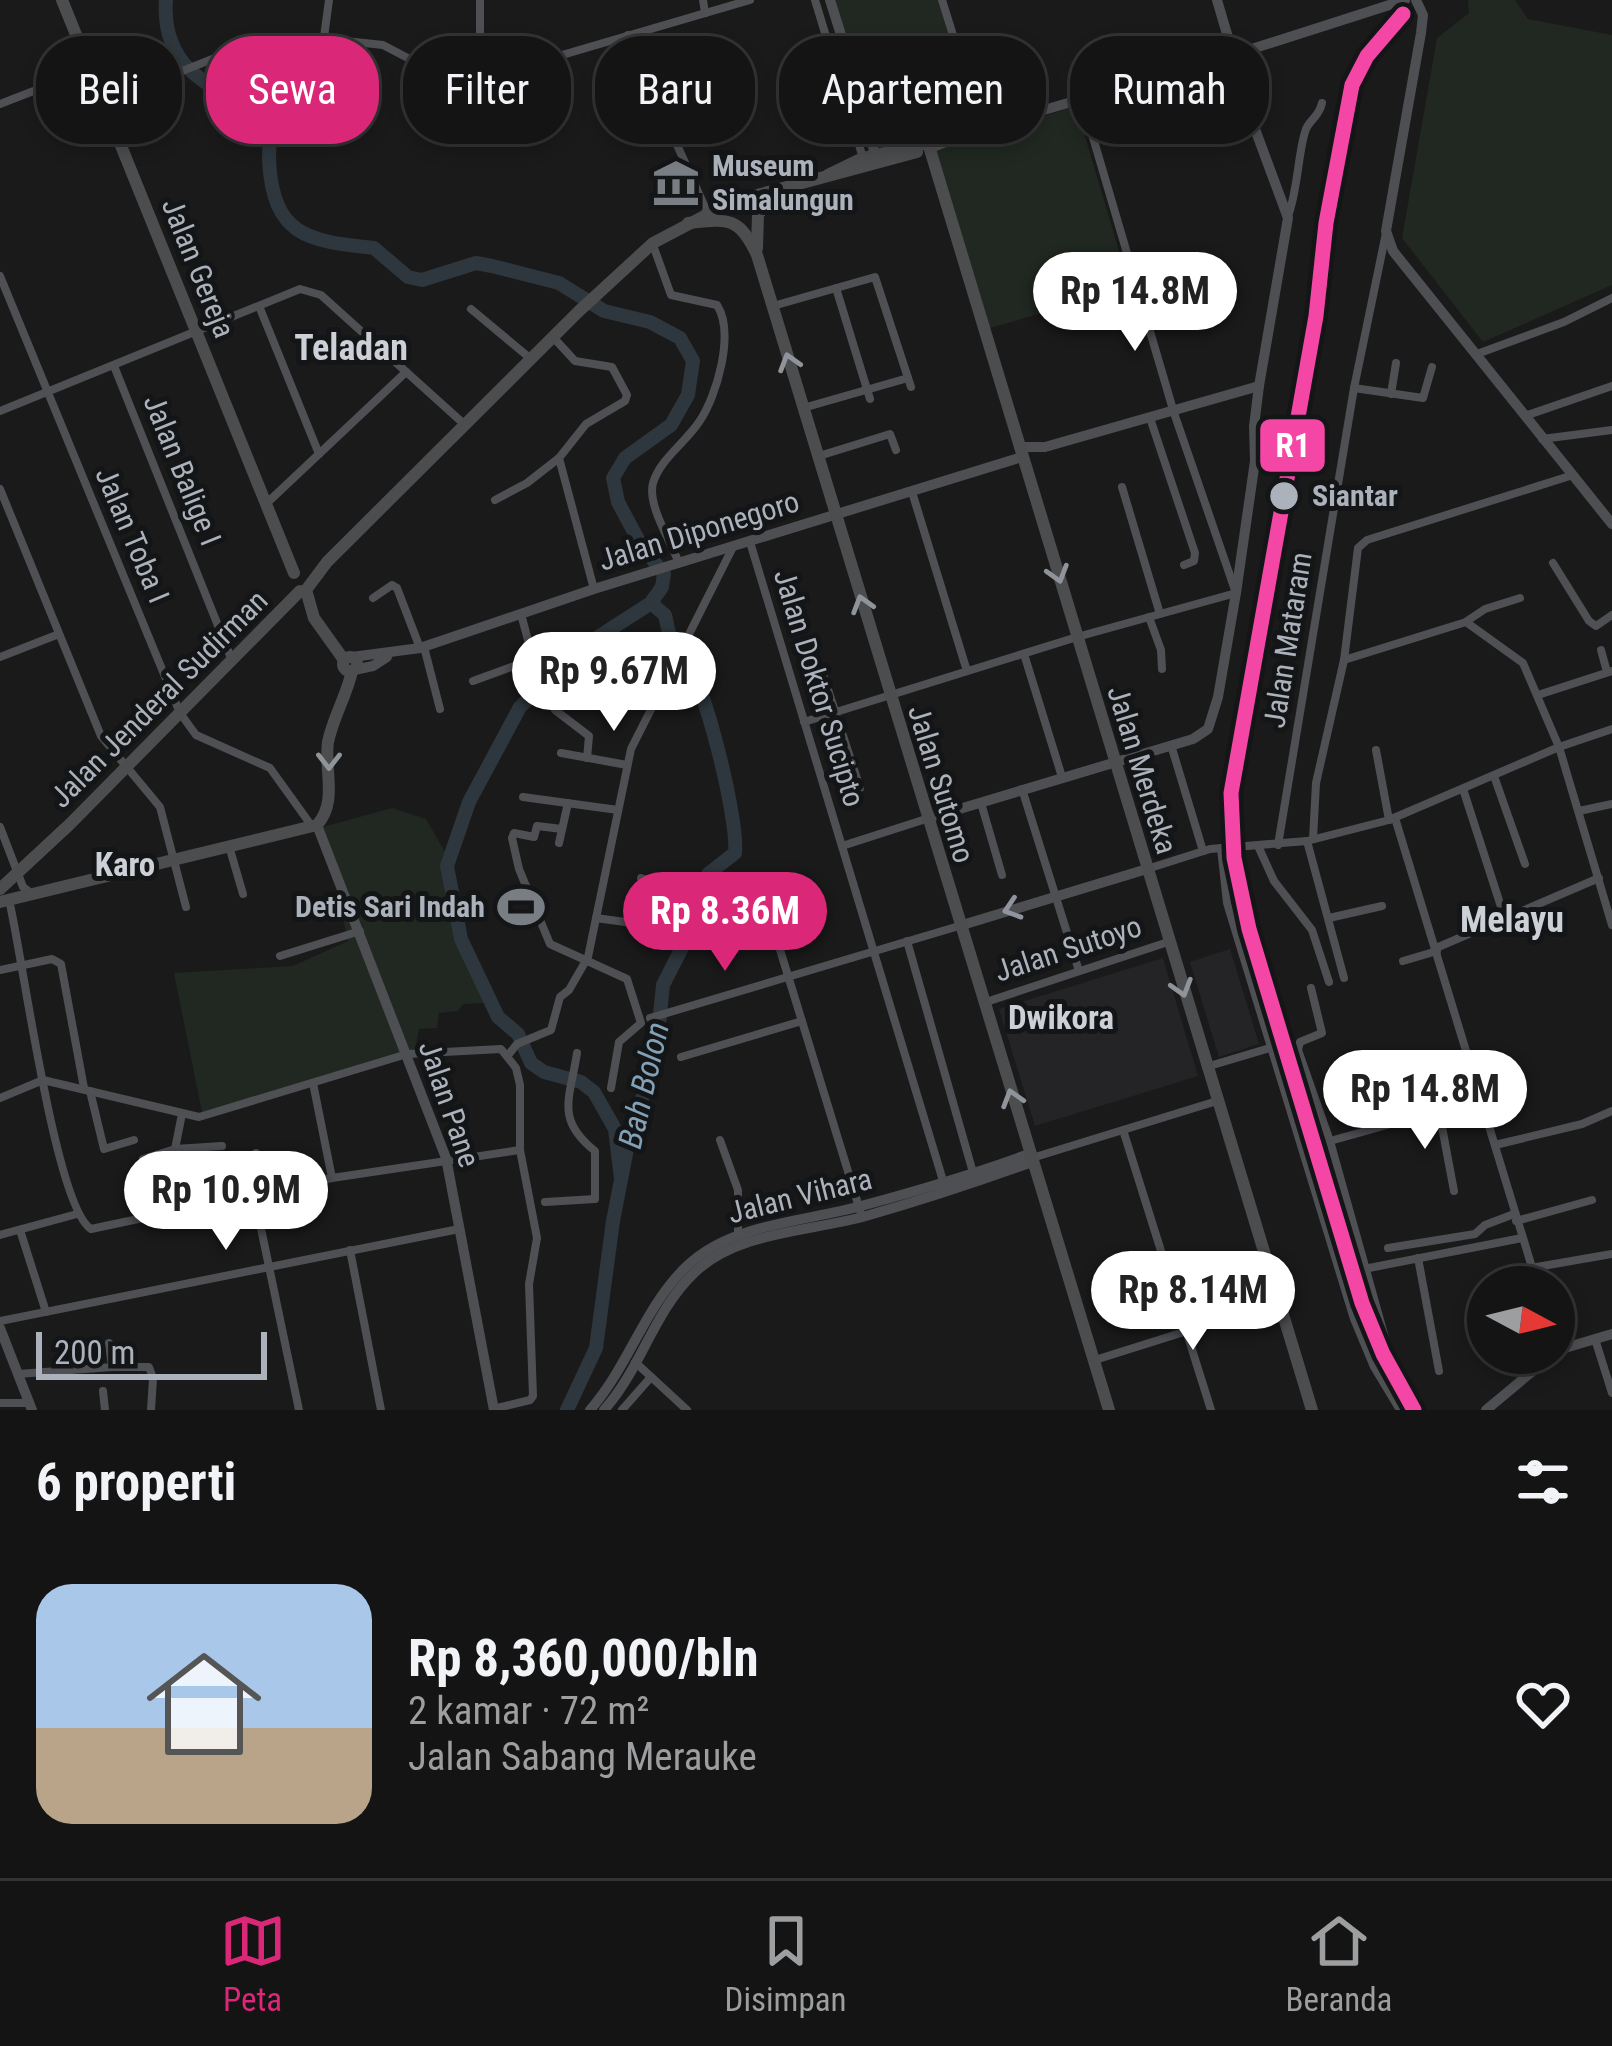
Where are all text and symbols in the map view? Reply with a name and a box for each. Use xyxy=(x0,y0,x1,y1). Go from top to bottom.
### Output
chip: Beli xyxy=(36,36,182,144)
chip: Sewa xyxy=(206,36,379,144)
chip: Filter xyxy=(403,36,571,144)
chip: Baru xyxy=(595,36,755,144)
chip: Apartemen xyxy=(779,36,1046,144)
chip: Rumah xyxy=(1070,36,1269,144)
place label: Museum Simalungun xyxy=(712,148,854,217)
museum icon: Museum Simalungun xyxy=(651,158,701,208)
street label: Jalan Gereja xyxy=(155,193,242,343)
pin: Rp 14.8M xyxy=(1011,252,1259,354)
text: Rp 14.8M xyxy=(1060,268,1210,314)
district label: Teladan xyxy=(294,327,408,369)
one-way arrow xyxy=(778,352,803,373)
street label: Jalan Balige I xyxy=(136,389,229,550)
line badge: R1 xyxy=(1258,417,1327,474)
text: R1 xyxy=(1276,426,1310,465)
street label: Jalan Toba I xyxy=(88,462,177,608)
place label: Siantar xyxy=(1312,478,1398,513)
marker: Siantar xyxy=(1267,479,1301,513)
street label: Jalan Diponegoro xyxy=(594,483,803,578)
street label: Jalan Mataram xyxy=(1256,550,1319,730)
one-way arrow xyxy=(1044,563,1069,584)
street label: Jalan Doktor Sucipto xyxy=(767,565,872,811)
street label: Jalan Jenderal Sudirman xyxy=(43,583,275,815)
one-way arrow xyxy=(851,595,876,616)
pin: Rp 9.67M xyxy=(490,632,738,734)
text: Rp 9.67M xyxy=(539,648,689,694)
street label: Jalan Merdeka xyxy=(1100,682,1185,858)
street label: Jalan Sutomo xyxy=(901,701,982,867)
one-way arrow xyxy=(316,753,342,771)
district label: Karo xyxy=(95,845,155,884)
pin: Rp 8.36M xyxy=(601,872,849,974)
sports icon: Detis Sari Indah xyxy=(496,882,546,932)
text: Rp 8.36M xyxy=(650,888,800,934)
place label: Detis Sari Indah xyxy=(295,889,485,924)
one-way arrow xyxy=(1002,894,1023,919)
district label: Melayu xyxy=(1460,899,1564,941)
street label: Jalan Sutoyo xyxy=(990,908,1146,989)
one-way arrow xyxy=(1168,977,1193,998)
district label: Dwikora xyxy=(1008,998,1114,1037)
water label: Bah Bolon xyxy=(610,1018,677,1152)
street label: Jalan Pane xyxy=(412,1036,487,1171)
pin: Rp 14.8M xyxy=(1301,1050,1549,1152)
text: Rp 14.8M xyxy=(1350,1066,1500,1112)
one-way arrow xyxy=(1001,1088,1026,1109)
pin: Rp 10.9M xyxy=(102,1151,350,1253)
street label: Jalan Vihara xyxy=(724,1161,875,1230)
text: Rp 10.9M xyxy=(151,1167,301,1213)
pin: Rp 8.14M xyxy=(1069,1251,1317,1353)
north arrow xyxy=(1467,1266,1575,1374)
map controls xyxy=(1467,1266,1575,1374)
text: Rp 8.14M xyxy=(1118,1267,1268,1313)
scale bar xyxy=(36,1326,267,1379)
text: 200 m xyxy=(54,1333,135,1372)
icon: filters xyxy=(1510,1449,1576,1515)
text: 6 properti xyxy=(36,1453,236,1512)
text: Rp 8,360,000/bln xyxy=(408,1629,759,1688)
icon: home xyxy=(132,1632,276,1776)
icon: heart xyxy=(1510,1671,1576,1737)
text: 2 kamar · 72 m² xyxy=(408,1688,649,1734)
text: Jalan Sabang Merauke xyxy=(408,1734,757,1780)
tab: Peta xyxy=(220,1908,286,2019)
tab: Disimpan xyxy=(725,1908,847,2019)
tab: Beranda xyxy=(1286,1908,1392,2019)

